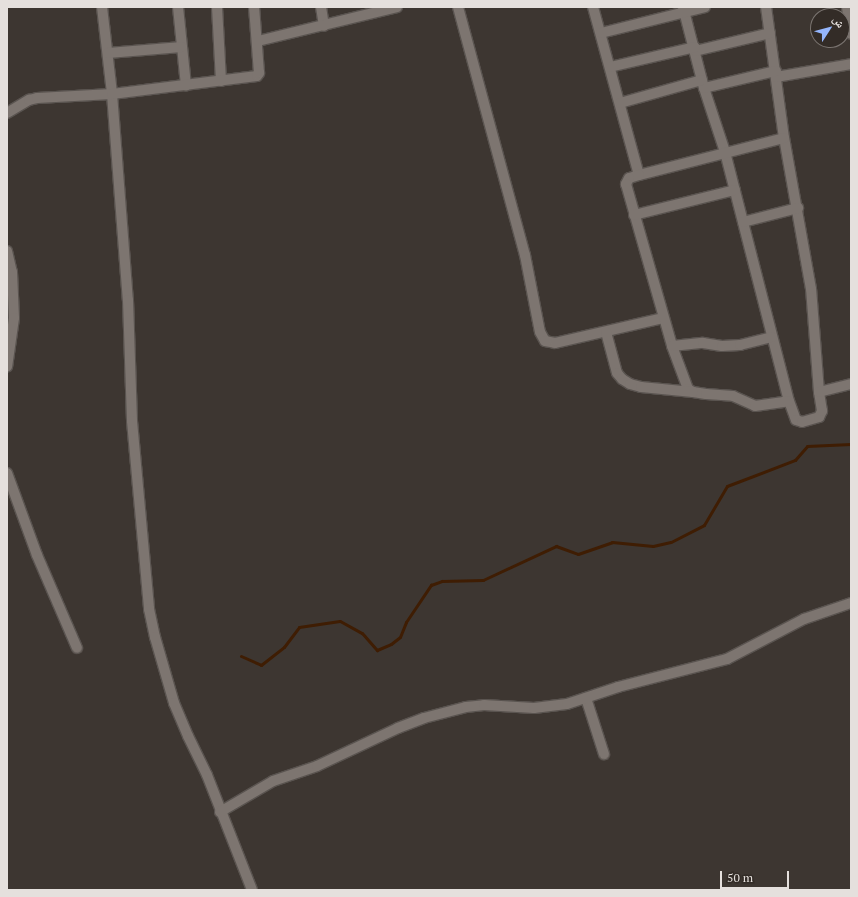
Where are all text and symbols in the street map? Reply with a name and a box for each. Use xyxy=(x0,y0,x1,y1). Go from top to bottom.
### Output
north arrow xyxy=(810,8,850,48)
text: ش xyxy=(830,13,848,30)
scale bar xyxy=(722,863,791,889)
text: 50 m xyxy=(727,870,753,885)

